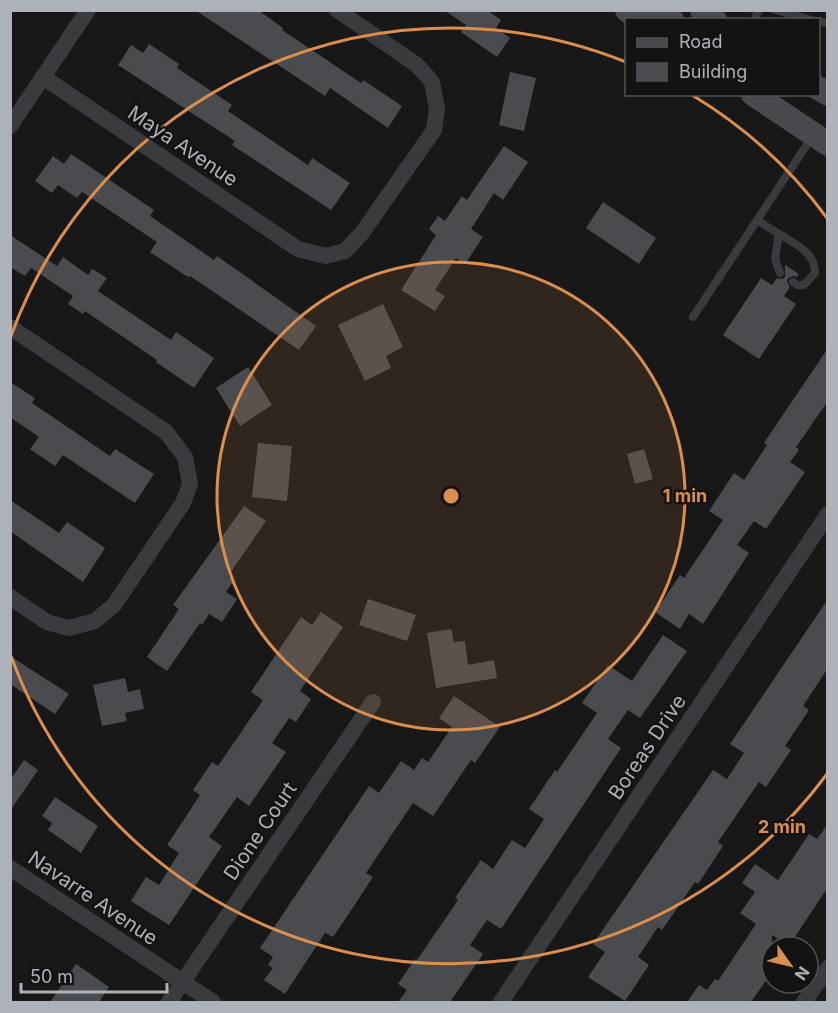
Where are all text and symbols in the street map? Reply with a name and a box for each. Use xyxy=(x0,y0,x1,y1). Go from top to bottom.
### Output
legend xyxy=(625,18,820,96)
text: Road xyxy=(679,31,722,52)
text: Building xyxy=(679,61,747,82)
street label: Maya Avenue xyxy=(124,100,242,192)
text: 1 min xyxy=(663,485,707,506)
centre of rings xyxy=(441,486,461,506)
street label: Boreas Drive xyxy=(603,690,691,804)
street label: Dione Court xyxy=(218,777,302,885)
text: 2 min xyxy=(758,816,806,837)
street label: Navarre Avenue xyxy=(24,846,162,950)
north arrow xyxy=(760,935,820,995)
scale bar xyxy=(21,956,166,994)
text: N xyxy=(791,963,814,984)
text: 50 m xyxy=(30,966,73,987)

